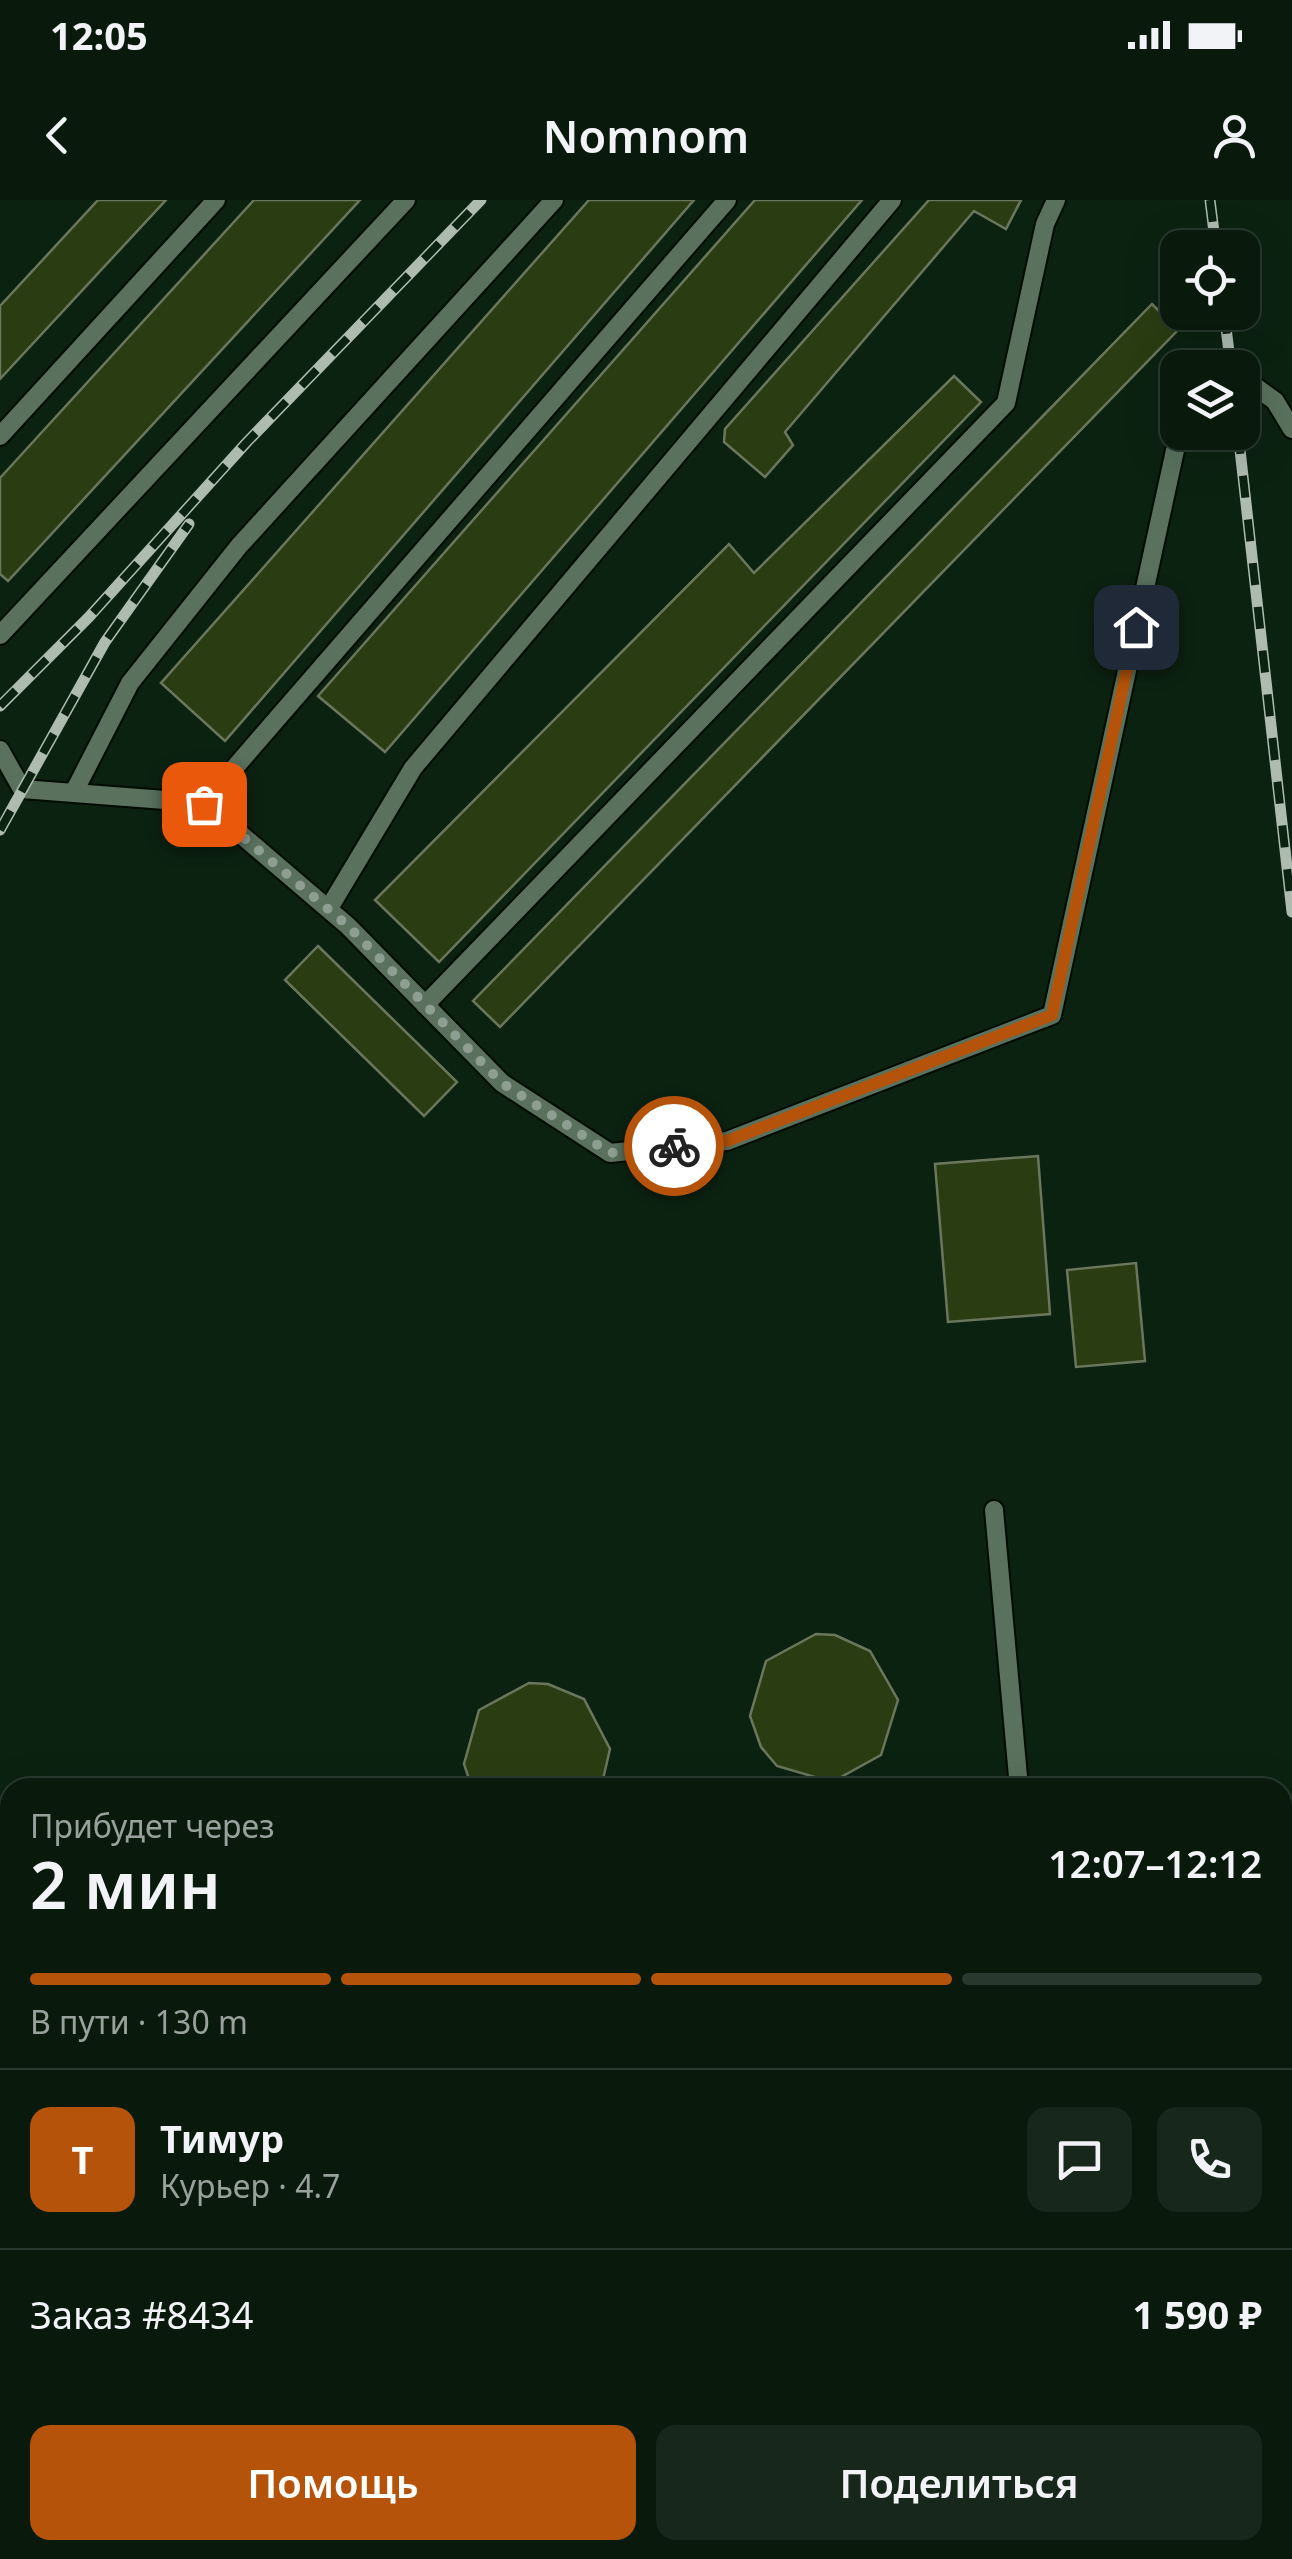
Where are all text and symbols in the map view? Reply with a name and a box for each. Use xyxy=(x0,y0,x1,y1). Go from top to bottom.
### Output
text: 12:05 xyxy=(50,9,148,61)
text: Nomnom xyxy=(543,105,749,166)
icon: back xyxy=(30,108,85,163)
icon: person xyxy=(1207,108,1262,163)
map controls xyxy=(1160,230,1260,450)
button: locate xyxy=(1160,230,1260,330)
button: layers xyxy=(1160,350,1260,450)
pin xyxy=(1094,585,1179,670)
icon: home xyxy=(1109,600,1164,655)
pin xyxy=(162,762,247,847)
icon: bag xyxy=(177,777,232,832)
courier xyxy=(624,1096,724,1196)
icon: bike xyxy=(647,1119,702,1174)
text: Прибудет через xyxy=(30,1804,275,1847)
text: 12:07–12:12 xyxy=(1048,1837,1262,1889)
text: 2 мин xyxy=(30,1840,221,1928)
text: В пути · 130 m xyxy=(30,2000,248,2043)
button: chat xyxy=(1027,2107,1132,2212)
button: phone xyxy=(1157,2107,1262,2212)
text: Тимур xyxy=(160,2112,284,2164)
text: Т xyxy=(72,2133,93,2185)
text: Курьер · 4.7 xyxy=(160,2164,340,2207)
text: Заказ #8434 xyxy=(30,2288,254,2340)
text: 1 590 ₽ xyxy=(1132,2288,1262,2340)
button: Помощь xyxy=(30,2425,636,2540)
button: Поделиться xyxy=(656,2425,1262,2540)

